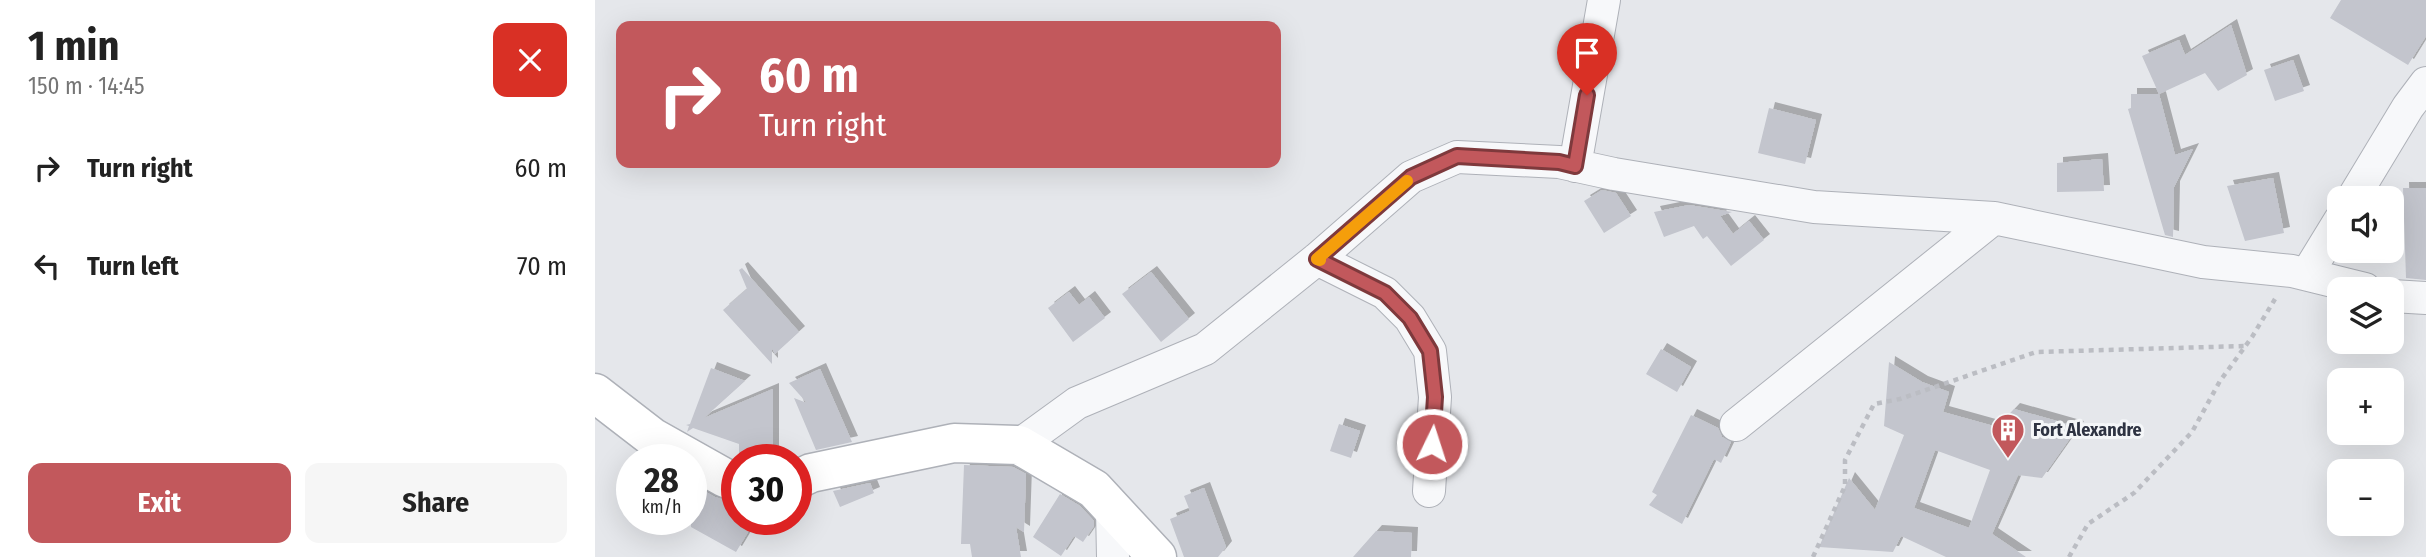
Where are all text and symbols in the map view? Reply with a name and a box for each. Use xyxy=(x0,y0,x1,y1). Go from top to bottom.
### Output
text: 1 min xyxy=(28,21,119,71)
button: close xyxy=(493,23,567,97)
pin xyxy=(1557,23,1617,95)
icon: arrive xyxy=(1568,34,1606,72)
text: 60 m xyxy=(759,46,859,105)
icon: right xyxy=(644,49,735,140)
text: 150 m · 14:45 xyxy=(28,72,145,100)
text: Turn right xyxy=(759,106,886,144)
icon: right xyxy=(28,149,66,187)
text: Turn right xyxy=(87,153,193,184)
text: 60 m xyxy=(514,153,567,184)
map controls xyxy=(2327,186,2404,536)
button: sound xyxy=(2327,186,2404,263)
icon: left xyxy=(28,247,66,285)
text: Turn left xyxy=(87,251,179,282)
text: 70 m xyxy=(517,251,567,282)
button: layers xyxy=(2327,277,2404,354)
button: + xyxy=(2327,368,2404,445)
position arrow xyxy=(1395,407,1469,481)
building icon: Fort Alexandre xyxy=(1989,411,2027,460)
place label: Fort Alexandre xyxy=(2033,419,2142,441)
speed limit sign: 30 xyxy=(721,444,812,535)
text: 28 xyxy=(644,459,679,501)
button: − xyxy=(2327,459,2404,536)
button: Exit xyxy=(28,463,291,543)
button: Share xyxy=(305,463,567,543)
text: km/h xyxy=(641,496,682,518)

